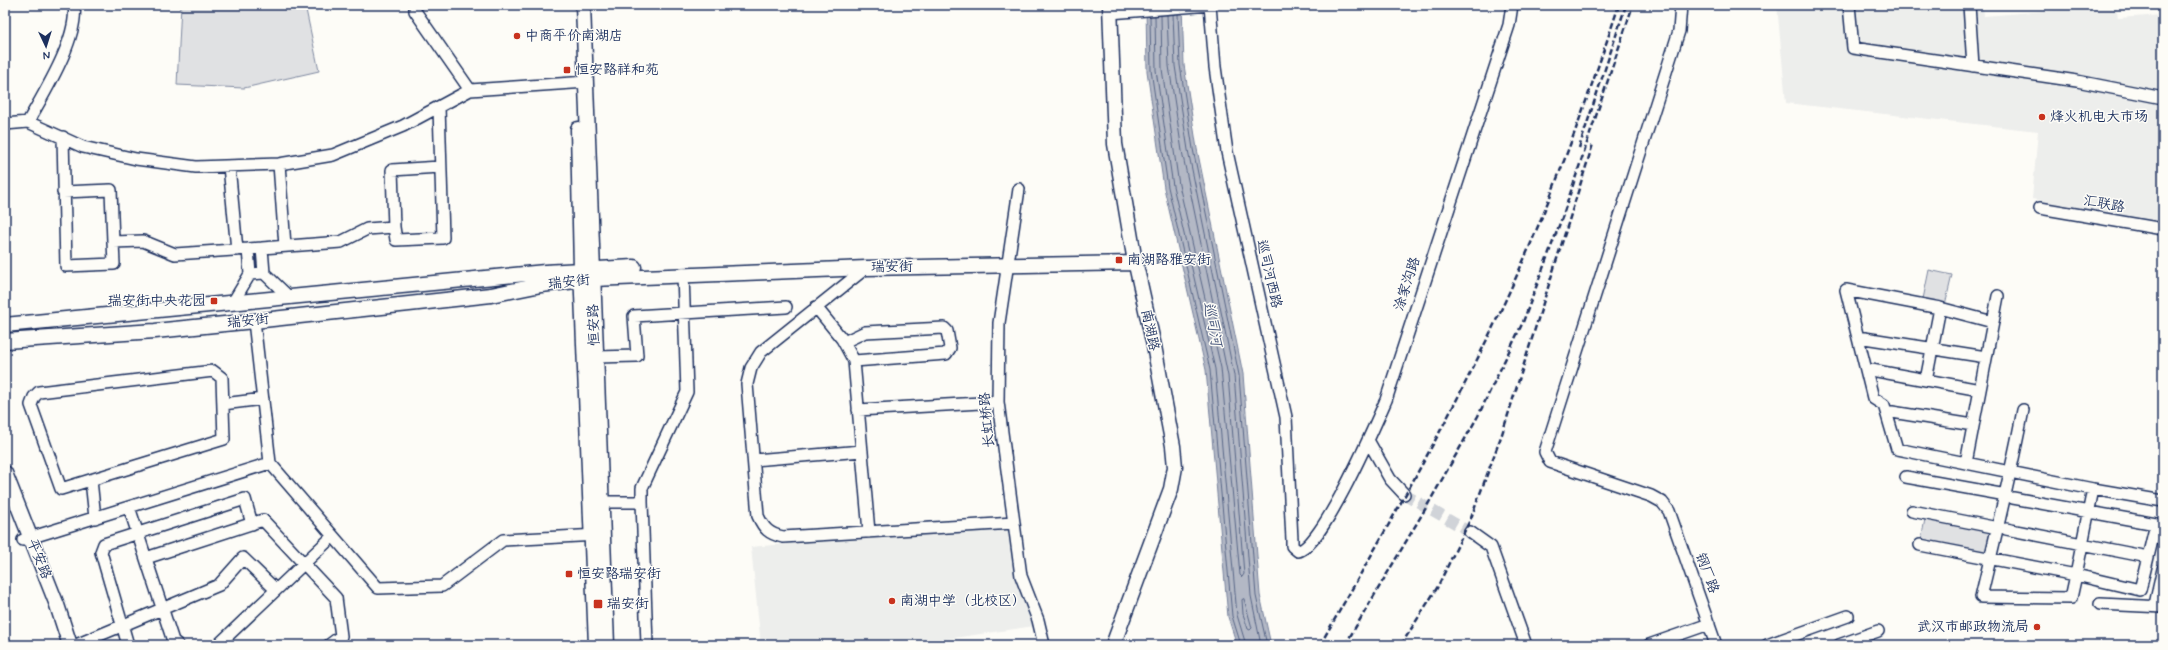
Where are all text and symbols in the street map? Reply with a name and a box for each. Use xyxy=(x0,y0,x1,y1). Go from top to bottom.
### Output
north arrow xyxy=(26,26,66,66)
place label: 中商平价南湖店 xyxy=(525,27,623,45)
marker: 中商平价南湖店 xyxy=(512,31,522,41)
text: N xyxy=(42,48,51,62)
place label: 恒安路祥和苑 xyxy=(575,61,659,79)
marker: 恒安路祥和苑 xyxy=(562,65,572,75)
place label: 烽火机电大市场 xyxy=(2050,108,2148,126)
marker: 烽火机电大市场 xyxy=(2037,112,2047,122)
street label: 汇联路 xyxy=(2082,191,2126,217)
street label: 巡司河西路 xyxy=(1252,238,1286,310)
place label: 南湖路雅安街 xyxy=(1127,251,1211,269)
marker: 南湖路雅安街 xyxy=(1114,255,1124,265)
street label: 涂家沟路 xyxy=(1390,255,1424,313)
street label: 瑞安街 xyxy=(870,258,913,276)
street label: 瑞安街 xyxy=(546,271,591,293)
place label: 瑞安街中央花园 xyxy=(107,292,206,310)
marker: 瑞安街中央花园 xyxy=(209,296,219,306)
water label: 巡司河 xyxy=(1198,300,1227,351)
street label: 恒安路 xyxy=(584,304,604,346)
street label: 南湖路 xyxy=(1137,308,1163,352)
street label: 瑞安街 xyxy=(225,310,270,332)
street label: 长虹桥路 xyxy=(976,391,998,449)
street label: 平安路 xyxy=(23,536,55,582)
street label: 钢厂路 xyxy=(1691,550,1723,596)
place label: 恒安路瑞安街 xyxy=(577,565,661,583)
marker: 恒安路瑞安街 xyxy=(564,569,574,579)
place label: 南湖中学（北校区） xyxy=(900,592,1026,610)
place label: 瑞安街 xyxy=(606,595,649,613)
marker: 南湖中学（北校区） xyxy=(887,596,897,606)
marker: 瑞安街 xyxy=(592,598,604,610)
place label: 武汉市邮政物流局 xyxy=(1917,618,2029,636)
marker: 武汉市邮政物流局 xyxy=(2032,622,2042,632)

